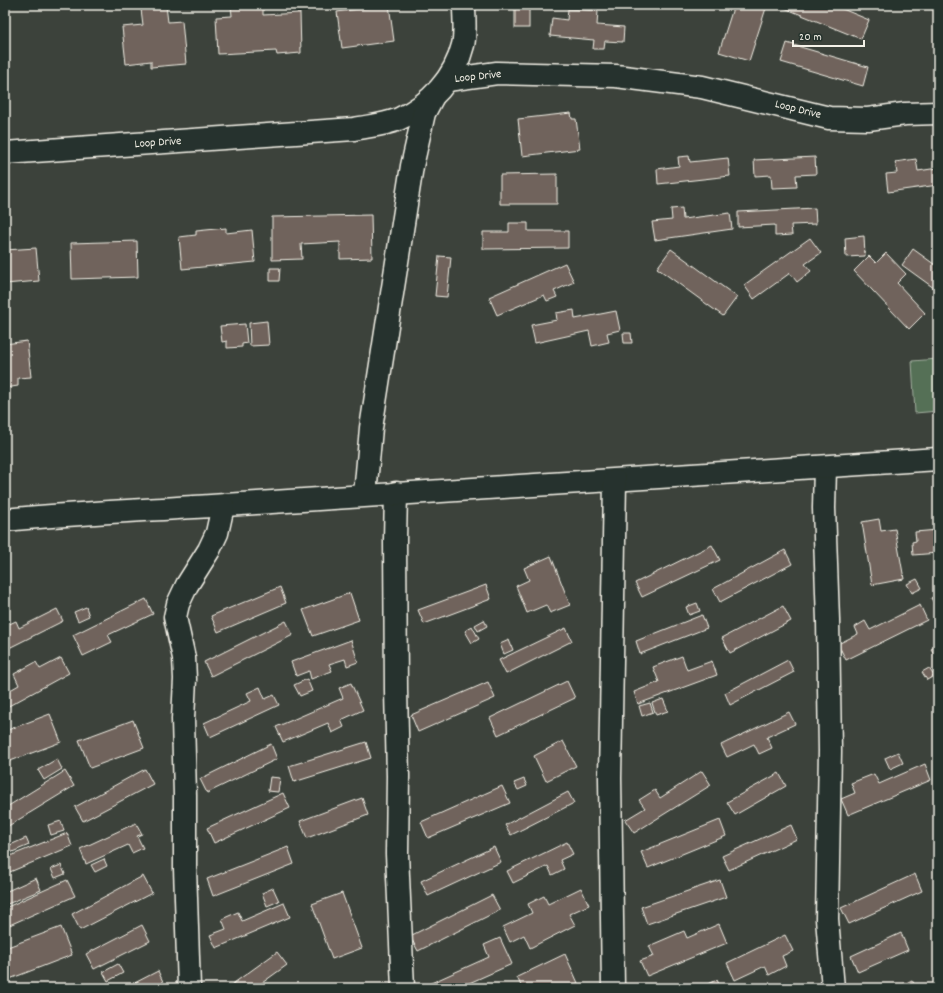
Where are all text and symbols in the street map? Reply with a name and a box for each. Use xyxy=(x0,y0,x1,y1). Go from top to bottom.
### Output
scale bar xyxy=(793,22,864,48)
text: 20 m xyxy=(799,29,822,46)
street label: Loop Drive xyxy=(454,66,502,88)
street label: Loop Drive xyxy=(773,96,823,124)
street label: Loop Drive xyxy=(134,133,182,153)

